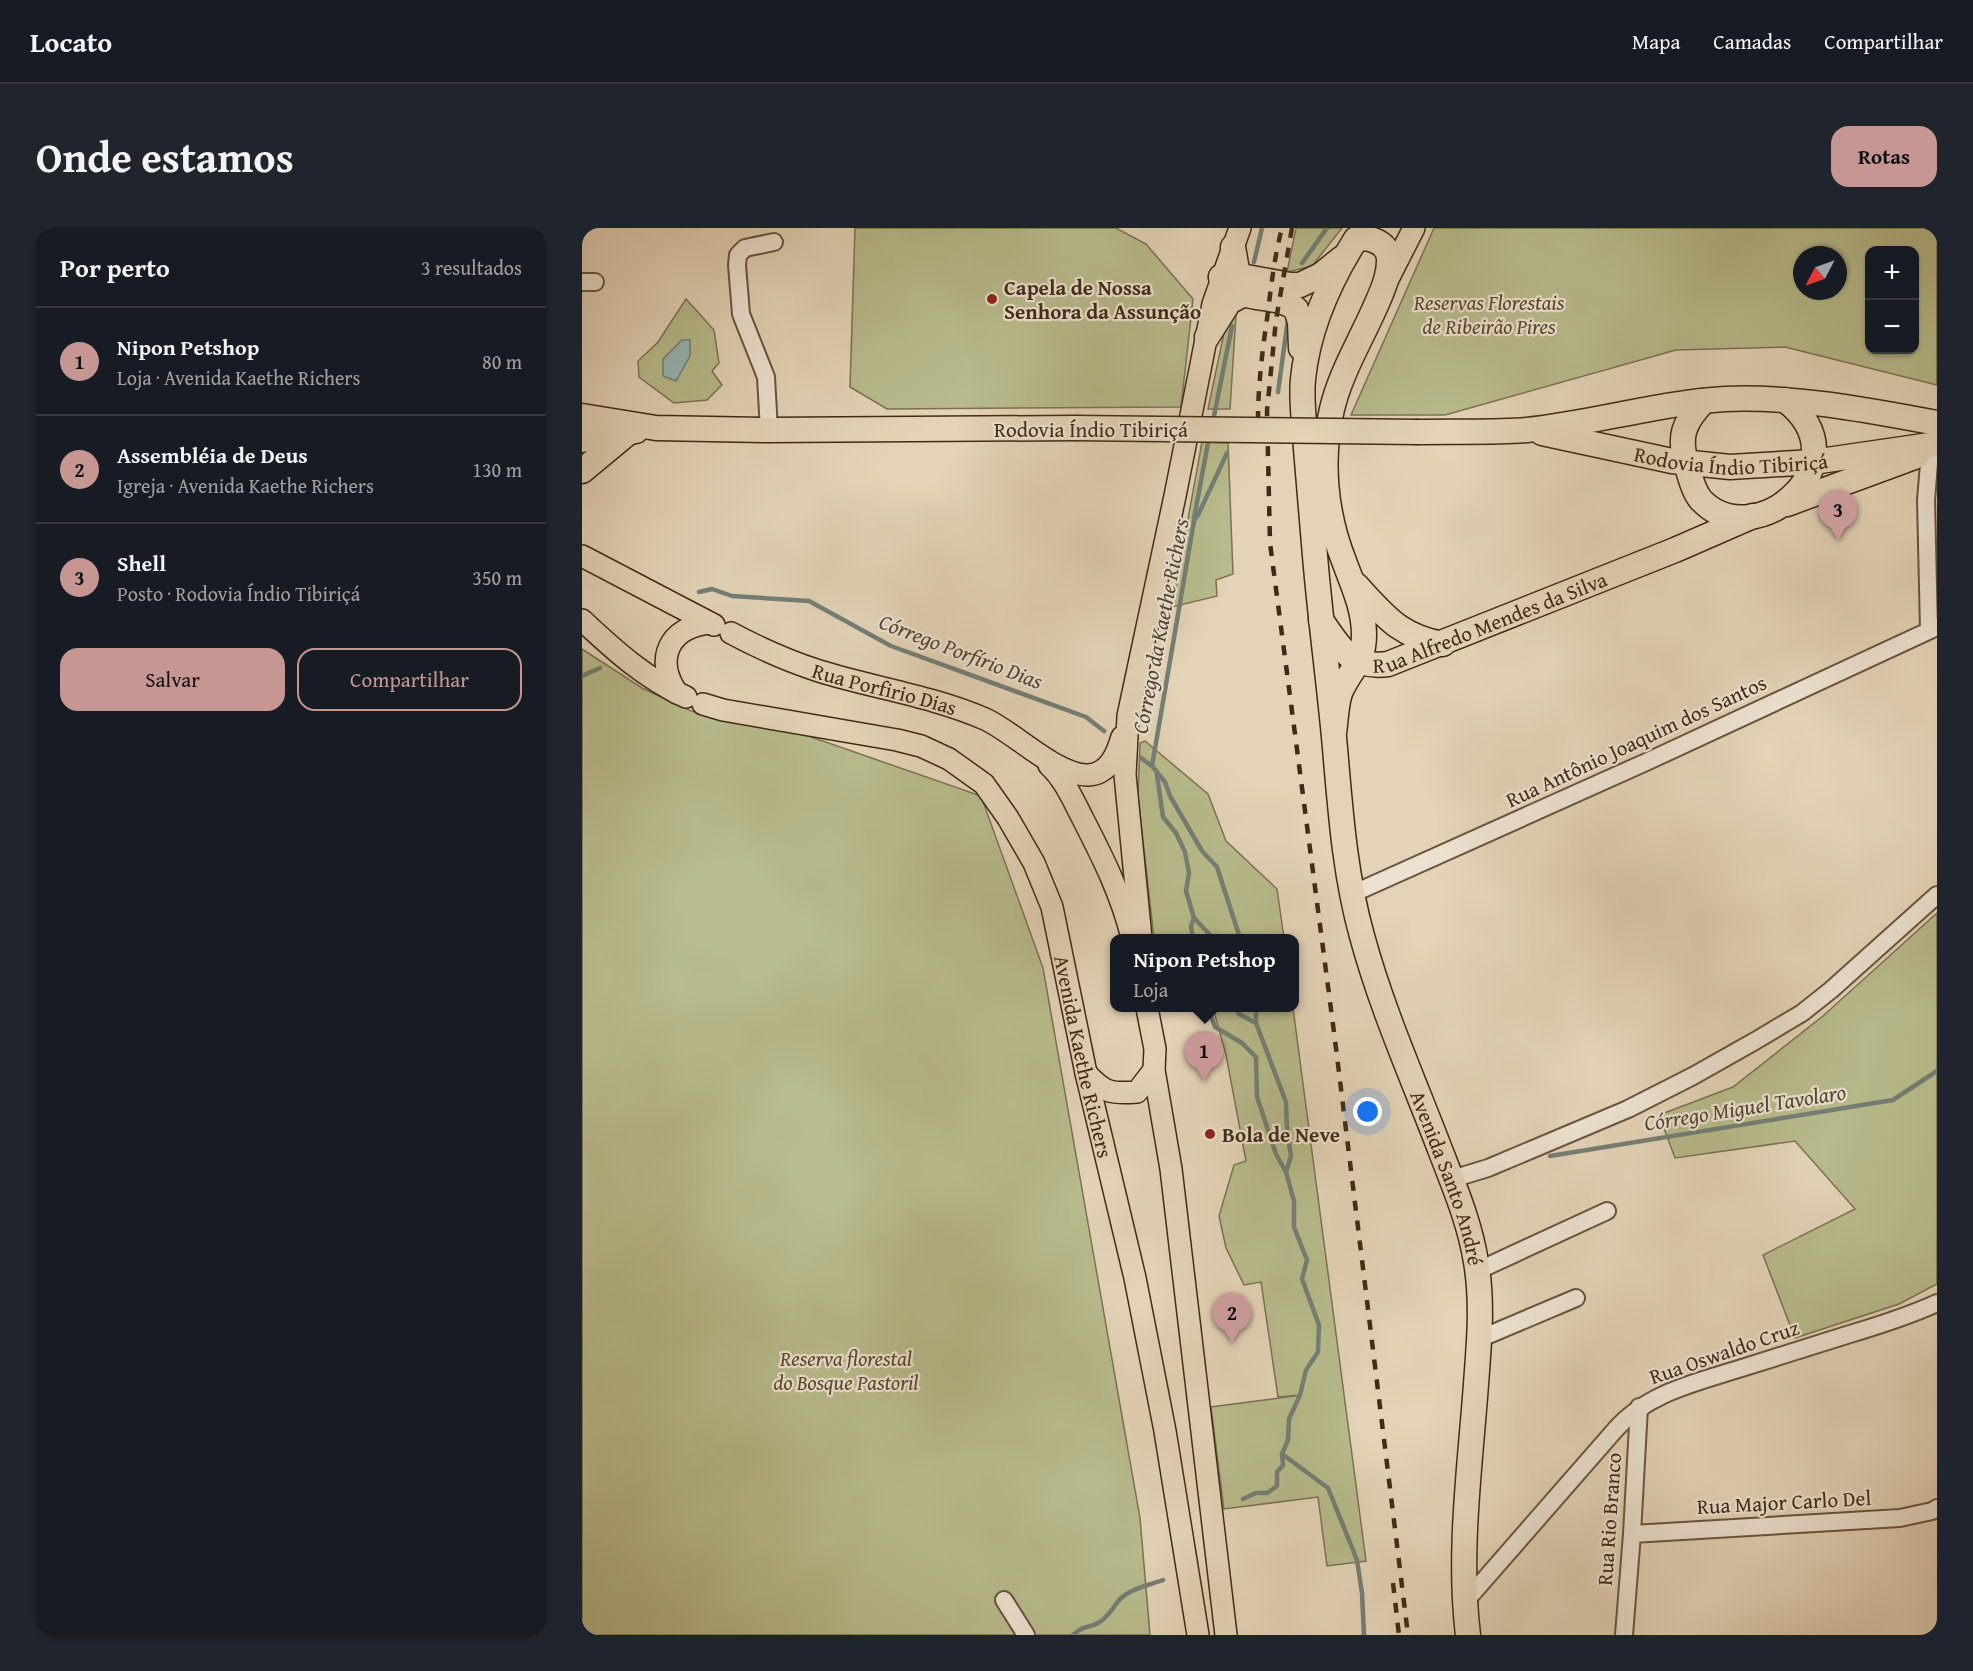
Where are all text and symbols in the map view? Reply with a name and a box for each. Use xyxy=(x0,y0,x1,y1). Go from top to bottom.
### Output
text: Locato xyxy=(30,21,112,62)
text: Mapa xyxy=(1632,26,1680,57)
text: Camadas xyxy=(1713,26,1791,57)
text: Compartilhar xyxy=(1824,26,1943,57)
text: Onde estamos xyxy=(36,126,294,187)
button: Rotas xyxy=(1831,126,1937,187)
north arrow xyxy=(1793,246,1847,300)
map controls xyxy=(1865,246,1919,354)
button: + xyxy=(1865,246,1919,300)
text: Por perto xyxy=(60,248,170,287)
text: 3 resultados xyxy=(421,253,522,282)
place label: Capela de Nossa Senhora da Assunção xyxy=(1004,272,1201,327)
park label: Reservas Florestais de Ribeirão Pires xyxy=(1413,287,1565,342)
marker: Capela de Nossa Senhora da Assunção xyxy=(985,292,999,306)
button: − xyxy=(1865,300,1919,354)
text: Nipon Petshop xyxy=(117,331,259,363)
text: 1 xyxy=(74,347,85,376)
text: 80 m xyxy=(482,347,522,376)
text: Loja · Avenida Kaethe Richers xyxy=(117,363,361,392)
street label: Rodovia Índio Tibiriçá xyxy=(994,414,1188,445)
street label: Rodovia Índio Tibiriçá xyxy=(1631,438,1830,483)
text: Assembléia de Deus xyxy=(117,439,308,471)
text: 2 xyxy=(74,455,85,484)
text: 130 m xyxy=(472,455,522,484)
text: Igreja · Avenida Kaethe Richers xyxy=(117,471,374,500)
pin: 3 xyxy=(1818,490,1858,540)
water label: Córrego da Kaethe Richers xyxy=(1123,516,1197,736)
text: Shell xyxy=(117,547,166,579)
text: 3 xyxy=(74,563,85,592)
text: 350 m xyxy=(472,563,522,592)
street label: Rua Alfredo Mendes da Silva xyxy=(1373,563,1611,680)
text: Posto · Rodovia Índio Tibiriçá xyxy=(117,579,360,608)
water label: Córrego Porfírio Dias xyxy=(875,605,1048,697)
button: Salvar xyxy=(60,648,285,711)
button: Compartilhar xyxy=(297,648,522,711)
street label: Rua Porfirio Dias xyxy=(808,654,961,723)
street label: Rua Antônio Joaquim dos Santos xyxy=(1501,667,1771,815)
popup xyxy=(1110,934,1299,1012)
text: Nipon Petshop xyxy=(1133,943,1276,975)
street label: Avenida Kaethe Richers xyxy=(1047,952,1121,1161)
text: Loja xyxy=(1133,975,1168,1004)
pin: 1 xyxy=(1184,1032,1224,1081)
water label: Córrego Miguel Tavolaro xyxy=(1642,1075,1848,1139)
street label: Avenida Santo André xyxy=(1403,1086,1492,1268)
your location xyxy=(1353,1097,1382,1126)
place label: Bola de Neve xyxy=(1222,1119,1340,1150)
marker: Bola de Neve xyxy=(1203,1127,1217,1141)
pin: 2 xyxy=(1212,1294,1252,1343)
street label: Rua Oswaldo Cruz xyxy=(1645,1312,1803,1392)
park label: Reserva florestal do Bosque Pastoril xyxy=(774,1343,919,1398)
street label: Rua Rio Branco xyxy=(1589,1451,1629,1587)
street label: Rua Major Carlo Del xyxy=(1696,1482,1872,1522)

